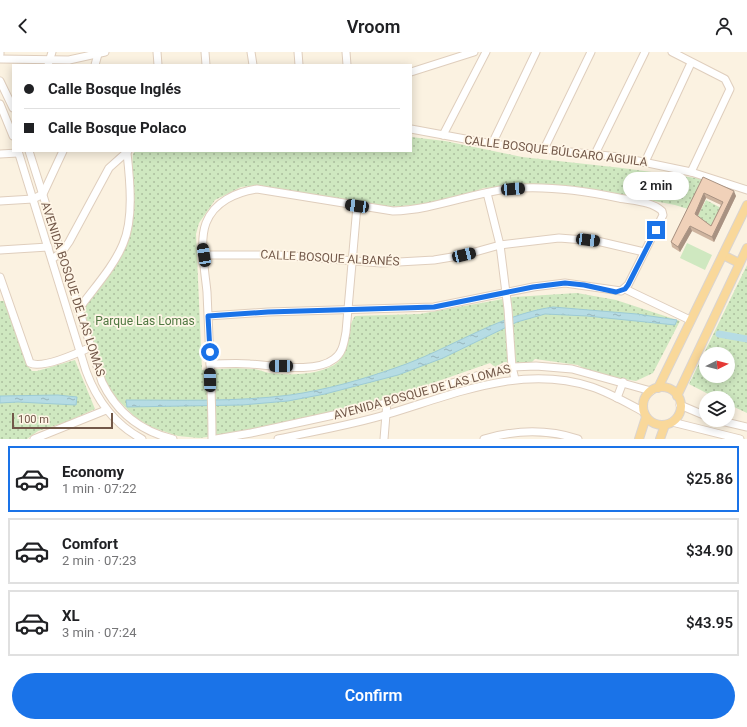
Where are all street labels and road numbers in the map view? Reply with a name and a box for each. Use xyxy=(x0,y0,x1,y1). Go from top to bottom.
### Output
street label: CALLE BOSQUE BÚLGARO AGUILA xyxy=(464,132,649,169)
street label: AVENIDA BOSQUE DE LAS LOMAS xyxy=(38,200,108,378)
street label: CALLE BOSQUE ALBANÉS xyxy=(260,246,400,269)
street label: AVENIDA BOSQUE DE LAS LOMAS xyxy=(332,362,512,422)

